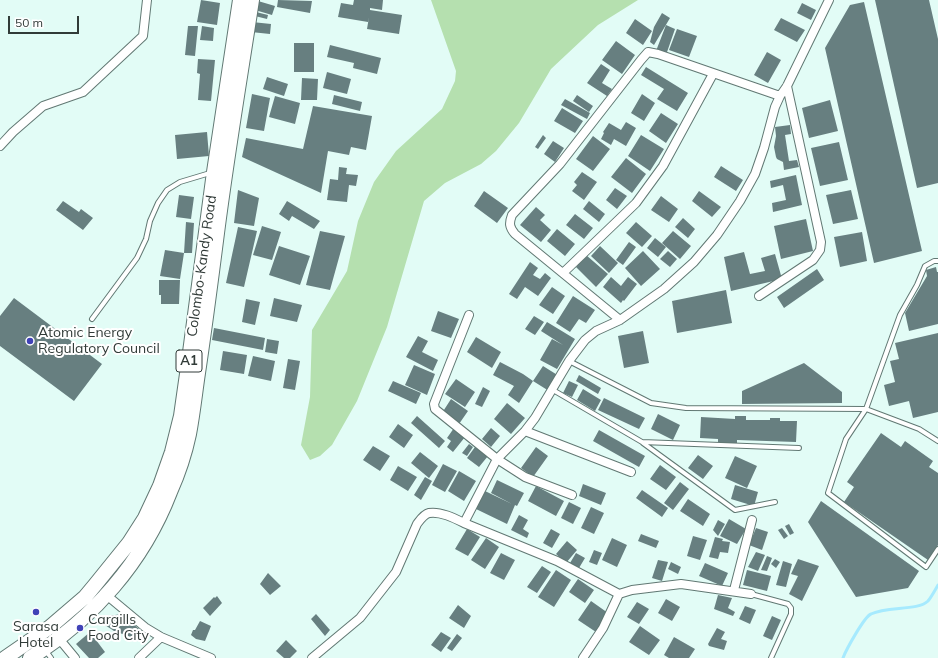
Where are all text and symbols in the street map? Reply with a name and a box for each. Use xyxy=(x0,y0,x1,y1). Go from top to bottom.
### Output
scale bar xyxy=(10,8,81,34)
text: 50 m xyxy=(15,15,43,30)
street label: Colombo-Kandy Road xyxy=(184,194,220,338)
place label: Atomic Energy Regulatory Council xyxy=(38,325,160,358)
marker: Atomic Energy Regulatory Council xyxy=(25,336,35,346)
road number: A1 xyxy=(176,350,202,372)
marker: Sarasa Hotel xyxy=(31,607,41,617)
place label: Cargills Food City xyxy=(88,612,149,644)
place label: Sarasa Hotel xyxy=(13,619,59,652)
marker: Cargills Food City xyxy=(75,623,85,633)

